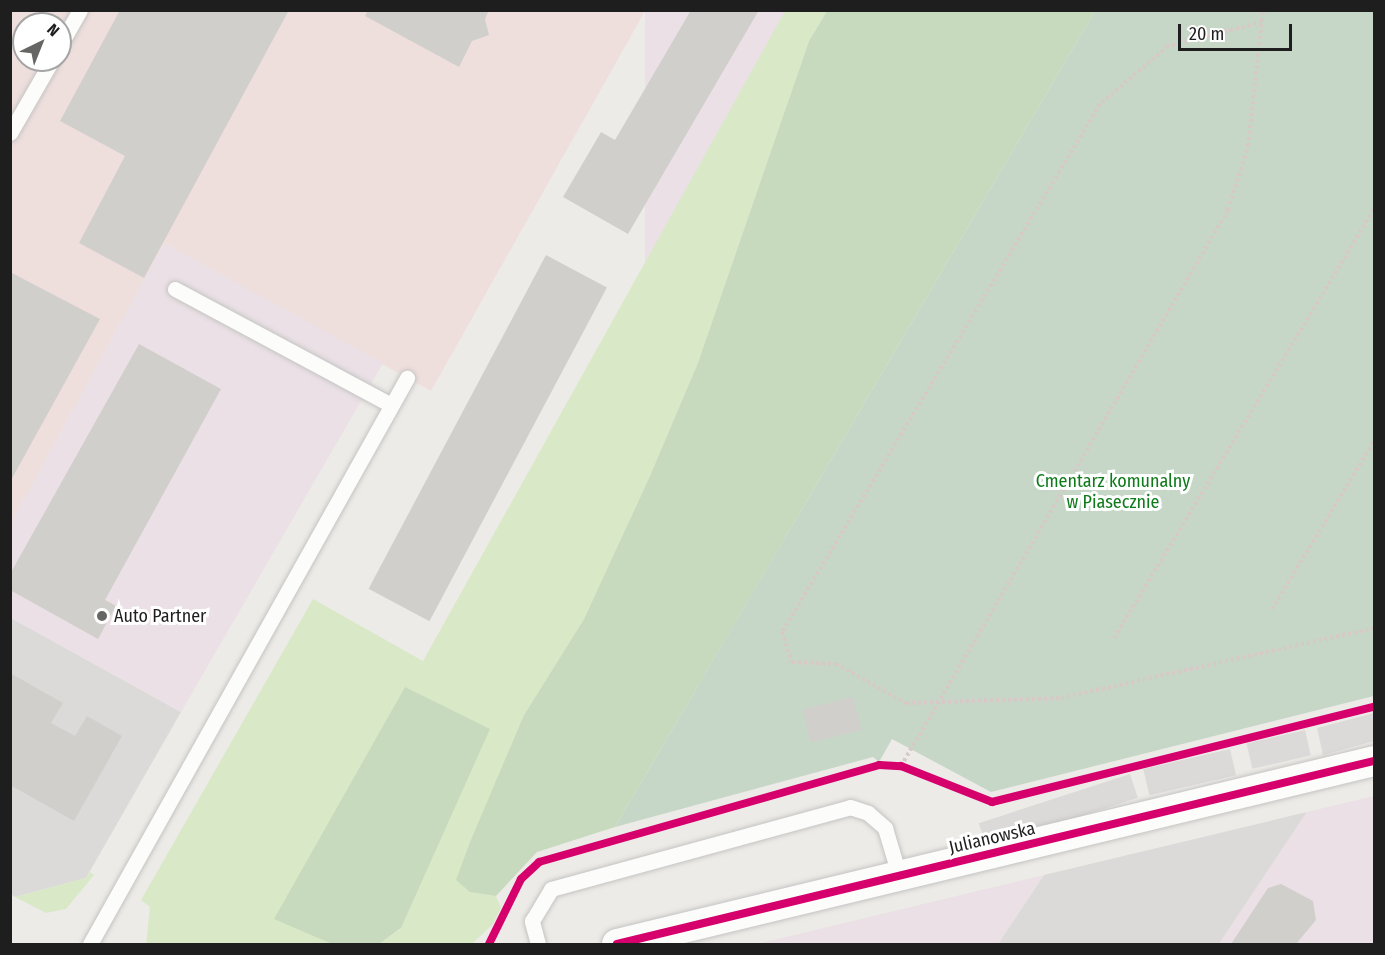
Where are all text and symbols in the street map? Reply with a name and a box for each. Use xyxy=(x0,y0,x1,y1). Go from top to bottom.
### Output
north arrow xyxy=(12,12,72,72)
scale bar xyxy=(1181,12,1295,50)
text: N xyxy=(43,20,63,40)
text: 20 m xyxy=(1189,23,1224,45)
park label: Cmentarz komunalny w Piasecznie xyxy=(1036,471,1190,514)
place label: Auto Partner xyxy=(114,605,206,627)
marker: Auto Partner xyxy=(95,609,109,623)
street label: Julianowska xyxy=(947,818,1037,858)

